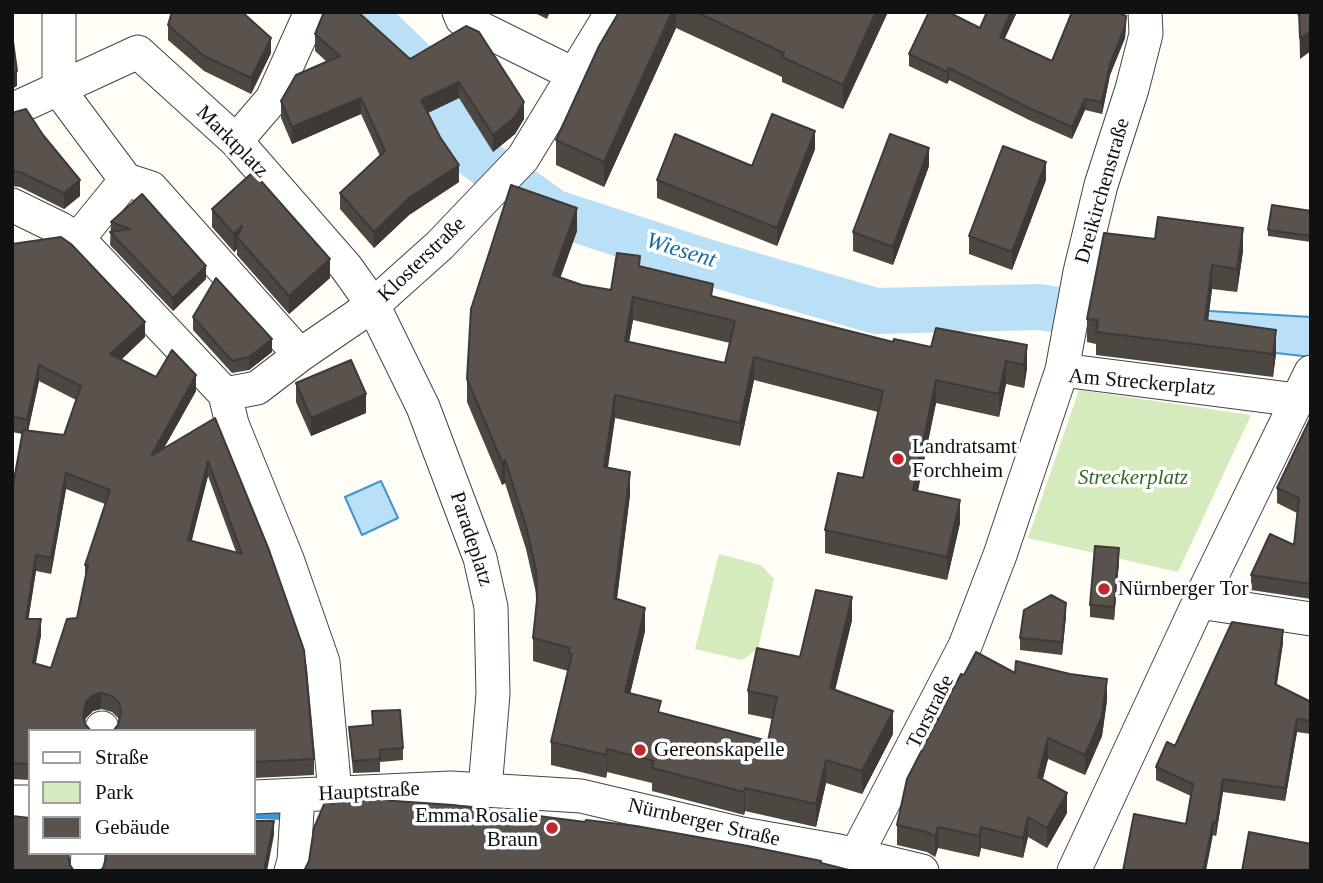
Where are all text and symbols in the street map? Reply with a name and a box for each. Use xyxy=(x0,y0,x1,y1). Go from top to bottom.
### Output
street label: Marktplatz xyxy=(191,101,273,183)
street label: Dreikirchenstraße xyxy=(1070,115,1136,267)
street label: Klosterstraße xyxy=(373,212,471,308)
water label: Wiesent xyxy=(643,227,719,275)
street label: Am Streckerplatz xyxy=(1067,364,1217,402)
place label: Landratsamt Forchheim xyxy=(912,434,1017,484)
marker: Landratsamt Forchheim xyxy=(890,451,906,467)
park label: Streckerplatz xyxy=(1078,465,1188,491)
street label: Paradeplatz xyxy=(444,489,498,589)
place label: Nürnberger Tor xyxy=(1118,576,1249,602)
marker: Nürnberger Tor xyxy=(1096,581,1112,597)
street label: Torstraße xyxy=(902,671,960,753)
legend xyxy=(28,729,256,855)
place label: Gereonskapelle xyxy=(654,737,785,763)
marker: Gereonskapelle xyxy=(632,742,648,758)
text: Straße xyxy=(95,745,149,769)
street label: Hauptstraße xyxy=(318,777,420,807)
text: Park xyxy=(95,780,134,804)
street label: Nürnberger Straße xyxy=(626,793,782,853)
place label: Emma Rosalie Braun xyxy=(415,803,538,853)
text: Gebäude xyxy=(95,815,170,839)
marker: Emma Rosalie Braun xyxy=(544,820,560,836)

